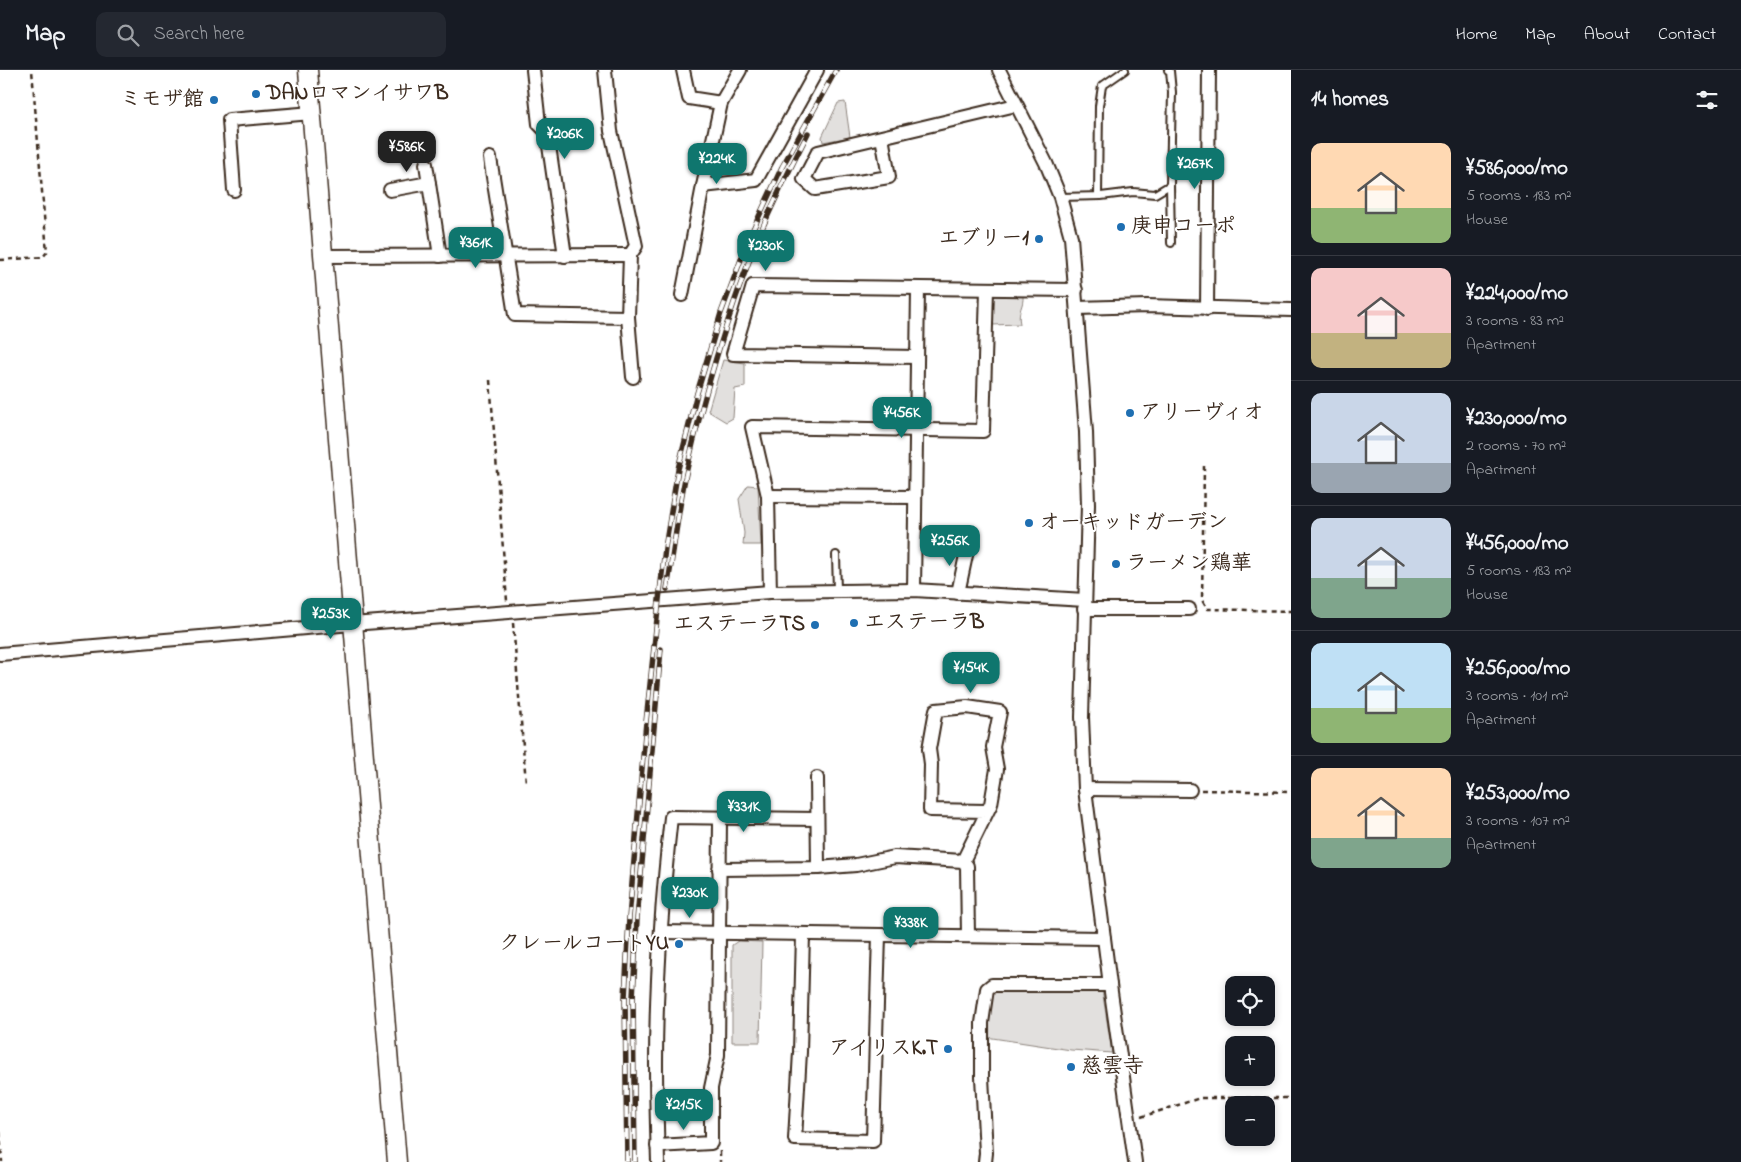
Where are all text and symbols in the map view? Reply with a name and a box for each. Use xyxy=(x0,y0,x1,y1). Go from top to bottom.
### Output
search box xyxy=(96,12,446,57)
text: Map xyxy=(25,17,66,52)
icon: search xyxy=(114,21,142,49)
text: Search here xyxy=(154,21,245,48)
text: Home xyxy=(1456,22,1497,48)
text: Map xyxy=(1525,22,1556,48)
text: About xyxy=(1584,22,1630,48)
text: Contact xyxy=(1658,22,1716,48)
place label: DANロマンイサワB xyxy=(265,79,449,109)
place label: ミモザ館 xyxy=(120,85,204,115)
text: 14 homes xyxy=(1311,85,1389,115)
icon: filters xyxy=(1693,86,1721,114)
marker: DANロマンイサワB xyxy=(250,88,262,100)
marker: ミモザ館 xyxy=(208,94,220,106)
pin: ¥206K xyxy=(530,118,600,160)
text: ¥206K xyxy=(547,122,583,146)
pin: ¥586K xyxy=(372,131,442,173)
text: ¥586K xyxy=(389,135,425,159)
pin: ¥224K xyxy=(682,142,752,185)
text: ¥224K xyxy=(699,147,735,171)
pin: ¥267K xyxy=(1160,148,1230,190)
text: ¥267K xyxy=(1177,152,1213,176)
text: ¥586,000/mo xyxy=(1466,154,1568,184)
icon: home xyxy=(1351,163,1411,223)
text: 5 rooms · 183 m² xyxy=(1466,184,1572,208)
text: House xyxy=(1466,208,1508,232)
place label: 庚申コーポ xyxy=(1131,212,1236,242)
marker: 庚申コーポ xyxy=(1115,221,1127,233)
place label: エブリー1 xyxy=(938,224,1029,254)
pin: ¥361K xyxy=(441,226,511,269)
pin: ¥230K xyxy=(731,230,801,272)
text: ¥361K xyxy=(460,231,492,255)
marker: エブリー1 xyxy=(1033,233,1045,245)
text: ¥230K xyxy=(748,234,784,258)
text: ¥224,000/mo xyxy=(1466,279,1568,309)
icon: home xyxy=(1351,288,1411,348)
text: 3 rooms · 83 m² xyxy=(1466,309,1564,333)
text: Apartment xyxy=(1466,333,1536,357)
pin: ¥456K xyxy=(867,396,937,439)
place label: アリーヴィオ xyxy=(1140,398,1264,428)
text: ¥456K xyxy=(884,401,920,425)
text: ¥230,000/mo xyxy=(1466,404,1567,434)
marker: アリーヴィオ xyxy=(1124,407,1136,419)
icon: home xyxy=(1351,413,1411,473)
text: 2 rooms · 70 m² xyxy=(1466,434,1566,458)
text: Apartment xyxy=(1466,458,1536,482)
place label: オーキッドガーデン xyxy=(1039,508,1228,538)
marker: オーキッドガーデン xyxy=(1023,517,1035,529)
pin: ¥256K xyxy=(915,524,985,567)
text: ¥256K xyxy=(931,529,969,553)
text: ¥456,000/mo xyxy=(1466,529,1569,559)
icon: home xyxy=(1351,538,1411,598)
place label: ラーメン鶏華 xyxy=(1126,549,1252,579)
marker: ラーメン鶏華 xyxy=(1110,558,1122,570)
text: 5 rooms · 183 m² xyxy=(1466,559,1572,583)
text: House xyxy=(1466,583,1508,607)
pin: ¥253K xyxy=(296,598,366,640)
text: ¥253K xyxy=(312,602,350,626)
place label: エステーラB xyxy=(864,608,984,638)
place label: エステーラTS xyxy=(673,610,806,640)
marker: エステーラB xyxy=(848,617,860,629)
marker: エステーラTS xyxy=(809,619,821,631)
pin: ¥154K xyxy=(936,652,1006,694)
text: ¥256,000/mo xyxy=(1466,654,1570,684)
text: ¥154K xyxy=(954,656,988,680)
icon: home xyxy=(1351,663,1411,723)
text: 3 rooms · 101 m² xyxy=(1466,684,1568,708)
text: Apartment xyxy=(1466,708,1536,732)
text: ¥253,000/mo xyxy=(1466,779,1570,809)
icon: home xyxy=(1351,788,1411,848)
pin: ¥331K xyxy=(709,790,779,833)
text: ¥331K xyxy=(728,795,760,819)
text: 3 rooms · 107 m² xyxy=(1466,809,1570,833)
text: Apartment xyxy=(1466,833,1536,857)
pin: ¥230K xyxy=(655,876,725,919)
text: ¥230K xyxy=(672,881,708,905)
pin: ¥338K xyxy=(876,906,946,949)
text: ¥338K xyxy=(894,911,928,935)
place label: クレールコートYU xyxy=(499,929,669,959)
marker: クレールコートYU xyxy=(673,938,685,950)
map controls xyxy=(1225,976,1275,1146)
button: locate xyxy=(1225,976,1275,1026)
place label: アイリスK.T xyxy=(829,1034,938,1064)
button: + xyxy=(1225,1036,1275,1086)
marker: アイリスK.T xyxy=(942,1043,954,1055)
place label: 慈雲寺 xyxy=(1081,1052,1144,1082)
marker: 慈雲寺 xyxy=(1065,1061,1077,1073)
pin: ¥215K xyxy=(649,1088,719,1131)
text: ¥215K xyxy=(666,1093,702,1117)
button: − xyxy=(1225,1096,1275,1146)

